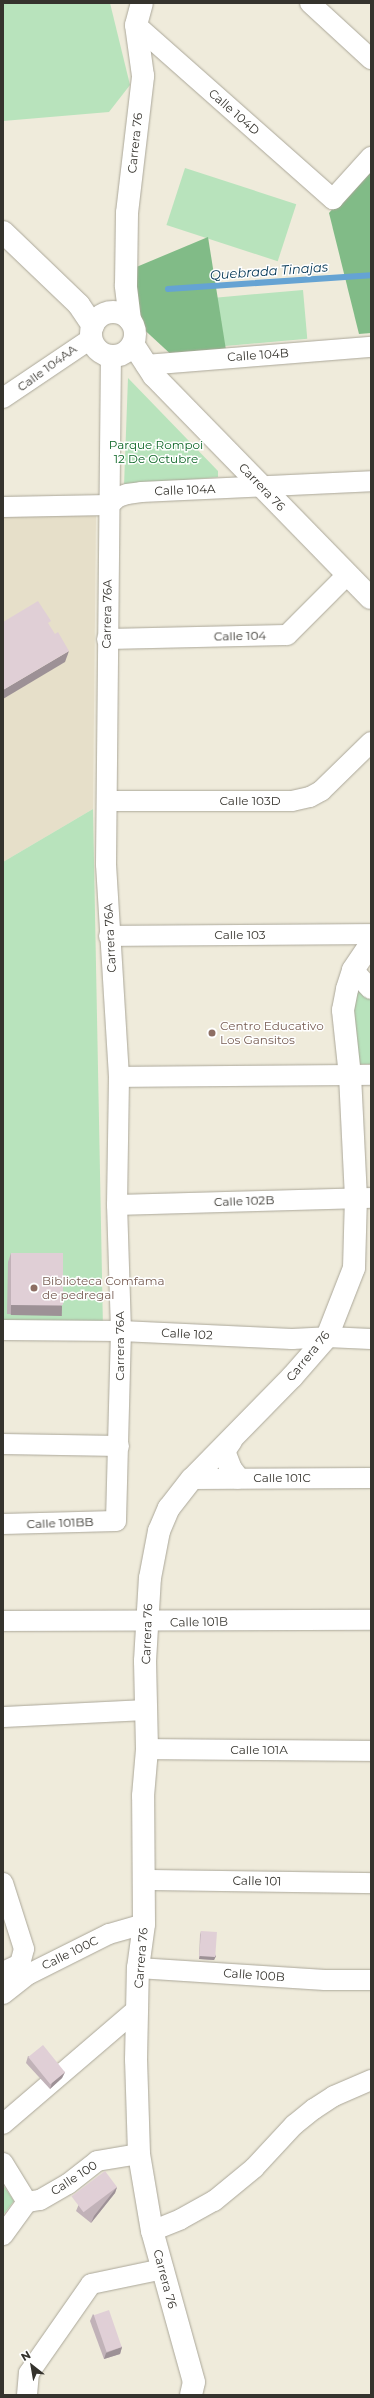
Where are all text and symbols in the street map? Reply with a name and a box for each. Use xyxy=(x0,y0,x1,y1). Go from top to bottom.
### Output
street label: Calle 104D xyxy=(206,86,262,138)
street label: Carrera 76 xyxy=(125,112,145,174)
water label: Quebrada Tinajas xyxy=(209,259,329,283)
street label: Calle 104AA xyxy=(15,342,79,394)
street label: Calle 104B xyxy=(227,346,289,364)
park label: Parque Rompoi 12 De Octubre xyxy=(109,438,203,466)
street label: Carrera 76 xyxy=(236,460,288,514)
street label: Calle 104A xyxy=(154,482,216,498)
street label: Carrera 76A xyxy=(99,579,115,649)
street label: Calle 104 xyxy=(214,628,266,644)
street label: Calle 103D xyxy=(219,794,281,808)
street label: Carrera 76A xyxy=(101,903,119,973)
street label: Calle 103 xyxy=(214,928,266,942)
place label: Centro Educativo Los Gansitos xyxy=(220,1019,324,1047)
marker: Centro Educativo Los Gansitos xyxy=(207,1028,217,1038)
street label: Calle 102B xyxy=(214,1193,274,1209)
place label: Biblioteca Comfama de pedregal xyxy=(42,1274,165,1302)
marker: Biblioteca Comfama de pedregal xyxy=(29,1283,39,1293)
street label: Carrera 76A xyxy=(113,1311,127,1381)
street label: Calle 102 xyxy=(161,1325,213,1343)
street label: Carrera 76 xyxy=(283,1328,333,1384)
street label: Calle 101C xyxy=(253,1471,311,1485)
street label: Calle 101BB xyxy=(26,1515,94,1531)
street label: Carrera 76 xyxy=(139,1603,155,1665)
street label: Calle 101B xyxy=(170,1614,228,1630)
street label: Calle 101A xyxy=(230,1743,288,1757)
street label: Calle 101 xyxy=(232,1873,282,1889)
street label: Carrera 76 xyxy=(131,1927,151,1989)
street label: Calle 100C xyxy=(39,1933,101,1973)
street label: Calle 100B xyxy=(223,1966,285,1984)
street label: Calle 100 xyxy=(48,2158,100,2198)
street label: Carrera 76 xyxy=(150,2248,180,2310)
north arrow xyxy=(12,2346,52,2386)
text: N xyxy=(18,2347,33,2364)

